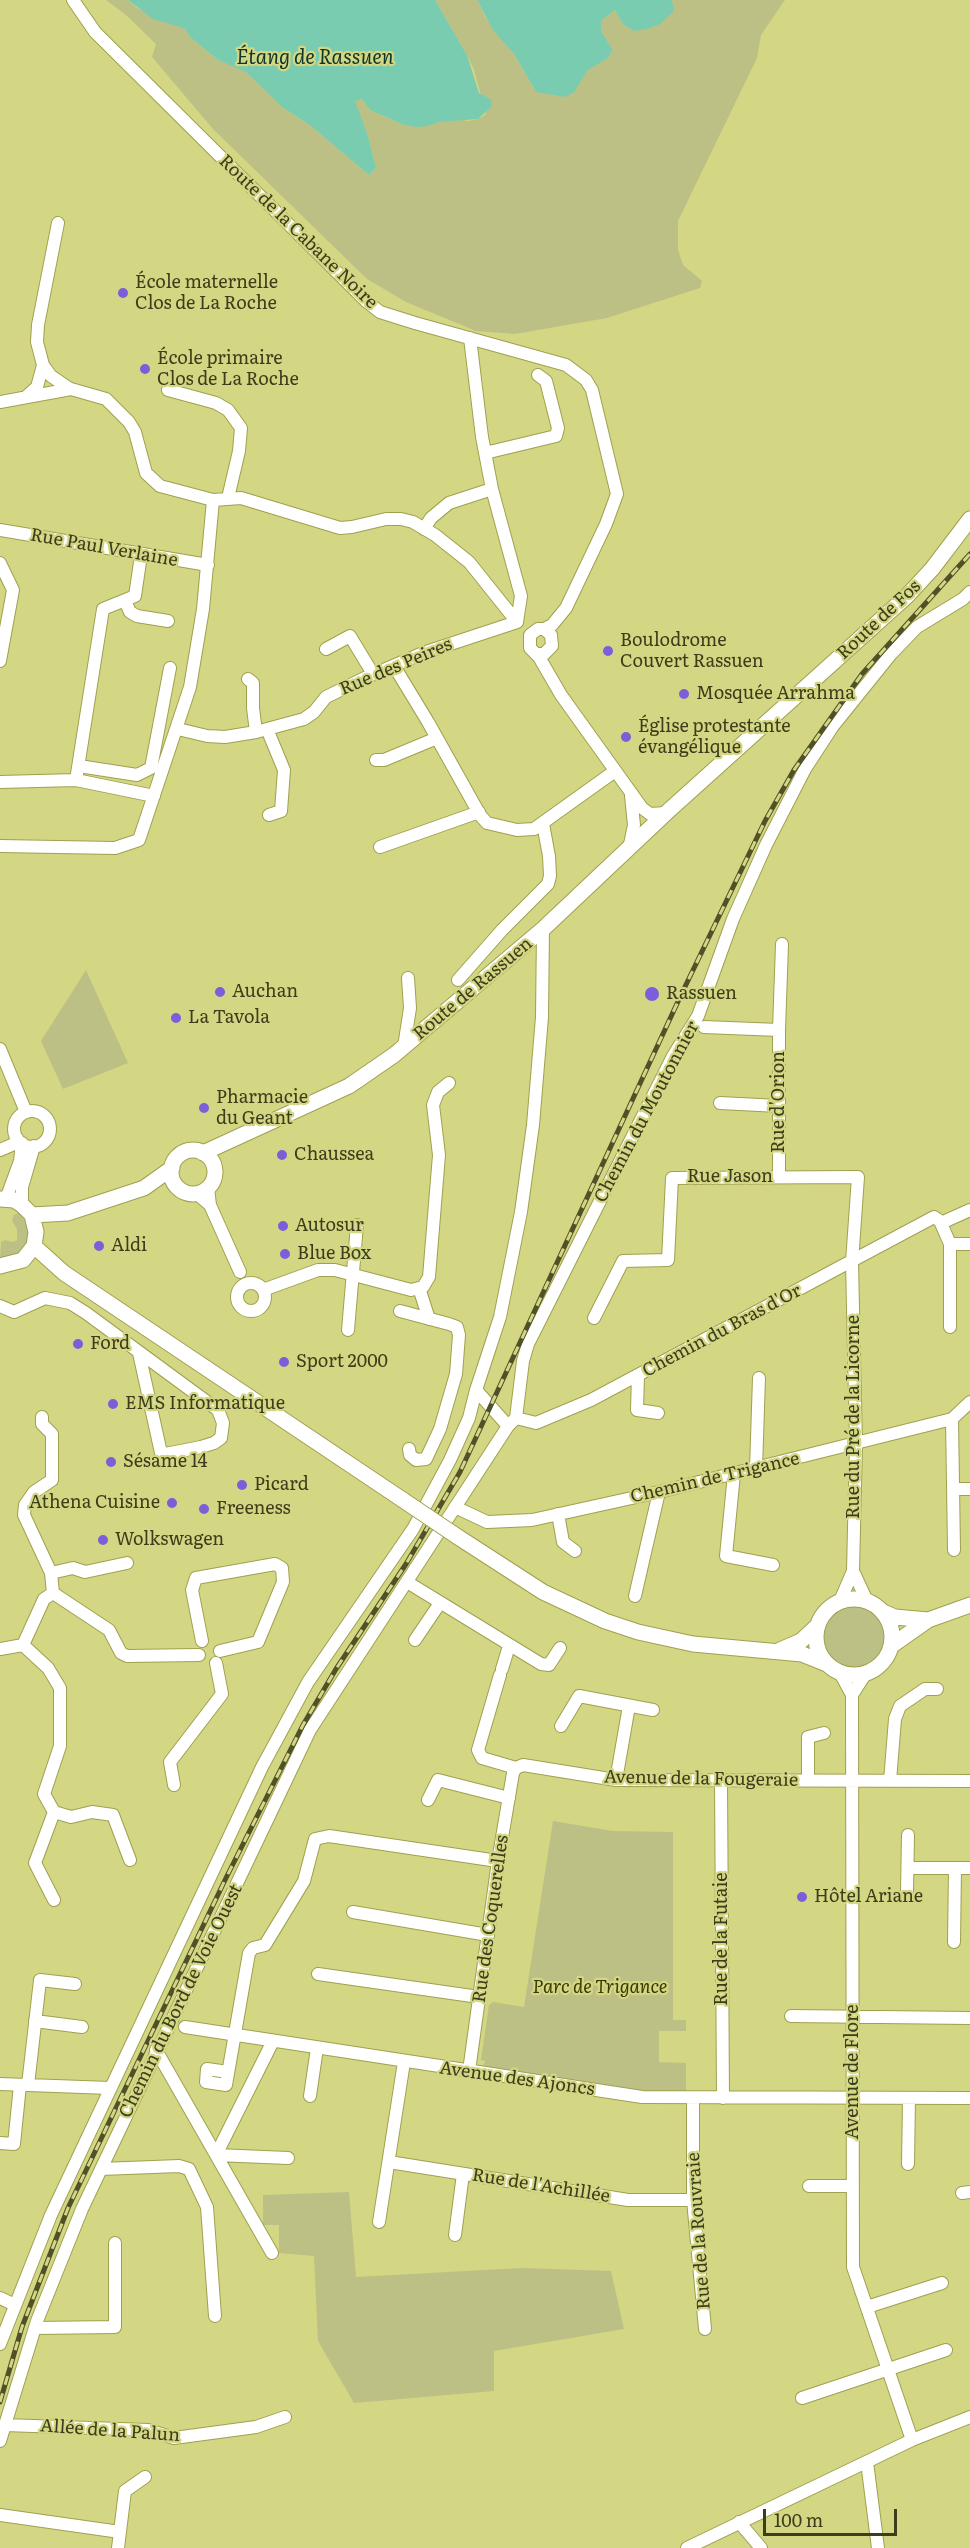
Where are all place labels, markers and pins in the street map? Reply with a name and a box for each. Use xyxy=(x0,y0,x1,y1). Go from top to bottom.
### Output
place label: École maternelle Clos de La Roche xyxy=(135,272,278,314)
marker: École maternelle Clos de La Roche xyxy=(116,286,130,300)
place label: École primaire Clos de La Roche xyxy=(157,348,299,391)
marker: École primaire Clos de La Roche xyxy=(138,362,152,376)
place label: Boulodrome Couvert Rassuen xyxy=(620,630,764,672)
marker: Boulodrome Couvert Rassuen xyxy=(601,644,615,658)
place label: Mosquée Arrahma xyxy=(696,683,855,705)
marker: Mosquée Arrahma xyxy=(677,687,691,701)
place label: Église protestante évangélique xyxy=(638,716,791,758)
marker: Église protestante évangélique xyxy=(619,730,633,744)
place label: Auchan xyxy=(232,981,298,1003)
place label: Rassuen xyxy=(666,983,737,1005)
marker: Auchan xyxy=(213,985,227,999)
marker: Rassuen xyxy=(643,985,661,1003)
place label: La Tavola xyxy=(188,1007,270,1029)
marker: La Tavola xyxy=(169,1011,183,1025)
place label: Pharmacie du Geant xyxy=(216,1087,308,1130)
marker: Pharmacie du Geant xyxy=(197,1101,211,1115)
place label: Chaussea xyxy=(294,1144,374,1166)
marker: Chaussea xyxy=(275,1148,289,1162)
place label: Autosur xyxy=(295,1215,364,1237)
marker: Autosur xyxy=(276,1219,290,1233)
place label: Aldi xyxy=(111,1235,147,1257)
marker: Aldi xyxy=(92,1239,106,1253)
place label: Blue Box xyxy=(297,1243,371,1265)
marker: Blue Box xyxy=(278,1247,292,1261)
place label: Ford xyxy=(90,1333,130,1355)
marker: Ford xyxy=(71,1337,85,1351)
place label: Sport 2000 xyxy=(296,1351,388,1373)
marker: Sport 2000 xyxy=(277,1355,291,1369)
place label: EMS Informatique xyxy=(125,1393,285,1415)
marker: EMS Informatique xyxy=(106,1397,120,1411)
place label: Sésame 14 xyxy=(123,1451,207,1473)
marker: Sésame 14 xyxy=(104,1455,118,1469)
place label: Picard xyxy=(254,1474,309,1496)
marker: Picard xyxy=(235,1478,249,1492)
place label: Athena Cuisine xyxy=(29,1492,160,1514)
marker: Athena Cuisine xyxy=(165,1496,179,1510)
place label: Freeness xyxy=(216,1498,291,1520)
marker: Freeness xyxy=(197,1502,211,1516)
place label: Wolkswagen xyxy=(115,1529,224,1551)
marker: Wolkswagen xyxy=(96,1533,110,1547)
place label: Hôtel Ariane xyxy=(814,1886,923,1908)
marker: Hôtel Ariane xyxy=(795,1890,809,1904)

